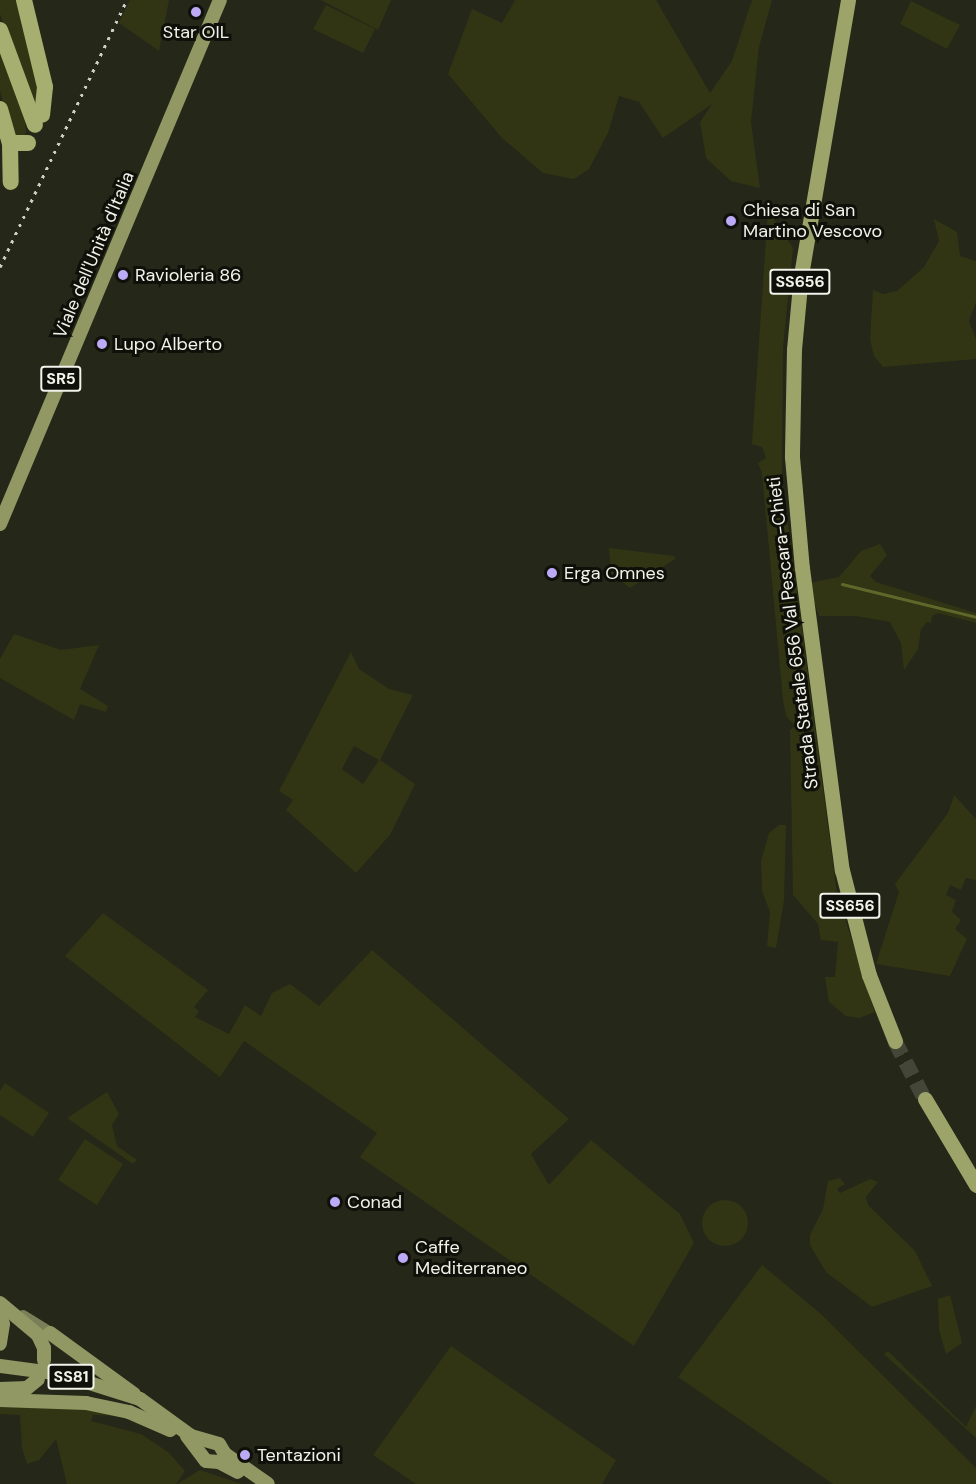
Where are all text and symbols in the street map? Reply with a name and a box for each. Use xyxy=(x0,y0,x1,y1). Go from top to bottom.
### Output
marker: Star OIL xyxy=(189,5,203,19)
place label: Star OIL xyxy=(163,21,229,43)
street label: Viale dell'Unità d'Italia xyxy=(49,168,139,342)
place label: Chiesa di San Martino Vescovo xyxy=(743,200,882,242)
marker: Chiesa di San Martino Vescovo xyxy=(724,214,738,228)
place label: Ravioleria 86 xyxy=(135,264,241,286)
marker: Ravioleria 86 xyxy=(116,268,130,282)
road number: SS656 xyxy=(768,269,832,295)
place label: Lupo Alberto xyxy=(114,333,222,355)
marker: Lupo Alberto xyxy=(95,337,109,351)
road number: SR5 xyxy=(40,366,82,392)
street label: Strada Statale 656 Val Pescara-Chieti xyxy=(763,476,823,790)
place label: Erga Omnes xyxy=(564,562,665,584)
marker: Erga Omnes xyxy=(545,566,559,580)
road number: SS656 xyxy=(818,893,882,919)
place label: Conad xyxy=(347,1191,402,1213)
marker: Conad xyxy=(328,1195,342,1209)
place label: Caffe Mediterraneo xyxy=(415,1237,527,1280)
marker: Caffe Mediterraneo xyxy=(396,1251,410,1265)
road number: SS81 xyxy=(47,1364,95,1390)
place label: Tentazioni xyxy=(257,1444,341,1466)
marker: Tentazioni xyxy=(238,1448,252,1462)

